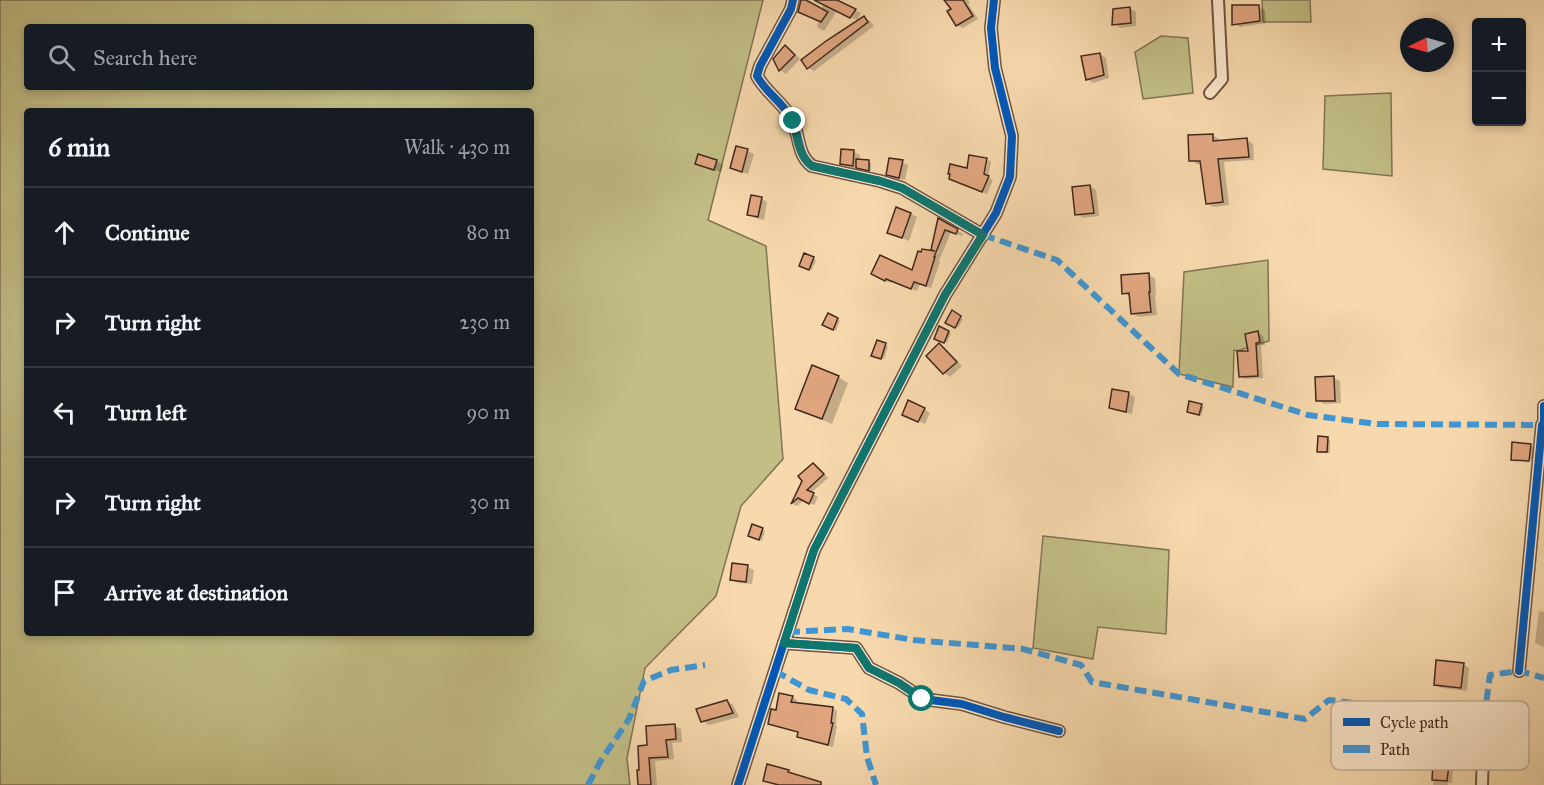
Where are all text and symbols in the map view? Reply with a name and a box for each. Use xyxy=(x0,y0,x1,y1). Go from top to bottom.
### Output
north arrow xyxy=(1400,18,1454,72)
map controls xyxy=(1472,18,1526,126)
button: + xyxy=(1472,18,1526,72)
search box xyxy=(24,24,534,90)
icon: search xyxy=(45,41,78,74)
text: Search here xyxy=(93,44,197,71)
button: − xyxy=(1472,72,1526,126)
route end xyxy=(779,107,805,133)
text: 6 min xyxy=(48,131,110,163)
text: Walk · 430 m xyxy=(404,135,510,159)
icon: ahead xyxy=(48,216,81,249)
text: Continue xyxy=(105,219,190,246)
text: 80 m xyxy=(467,220,510,244)
icon: right xyxy=(48,306,81,339)
text: Turn right xyxy=(105,309,201,336)
text: 230 m xyxy=(459,310,510,334)
icon: left xyxy=(48,396,81,429)
text: Turn left xyxy=(105,399,187,426)
text: 90 m xyxy=(467,400,510,424)
icon: right xyxy=(48,486,81,519)
text: Turn right xyxy=(105,489,201,516)
text: 30 m xyxy=(469,490,510,514)
icon: arrive xyxy=(48,576,81,609)
text: Arrive at destination xyxy=(105,579,288,606)
route start xyxy=(908,685,934,711)
legend xyxy=(1331,701,1529,770)
text: Cycle path xyxy=(1380,713,1449,732)
text: Path xyxy=(1380,740,1410,759)

